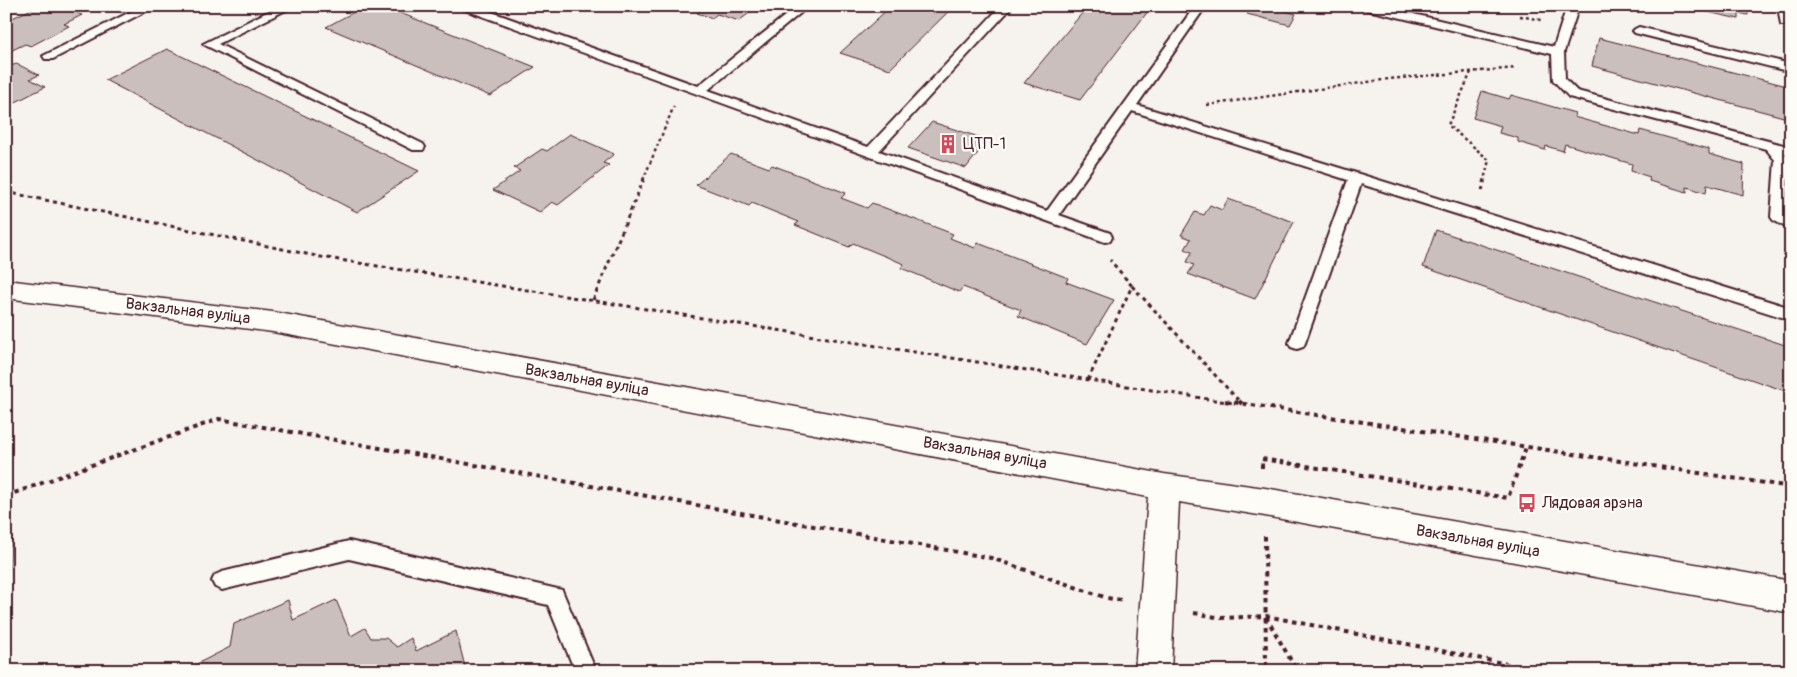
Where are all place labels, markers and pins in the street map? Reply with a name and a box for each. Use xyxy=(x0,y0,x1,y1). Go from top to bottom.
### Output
building icon: ЦТП-1 xyxy=(937,133,959,155)
place label: ЦТП-1 xyxy=(963,134,1006,154)
bus stop icon: Лядовая арэна xyxy=(1516,492,1538,514)
place label: Лядовая арэна xyxy=(1541,493,1643,513)

